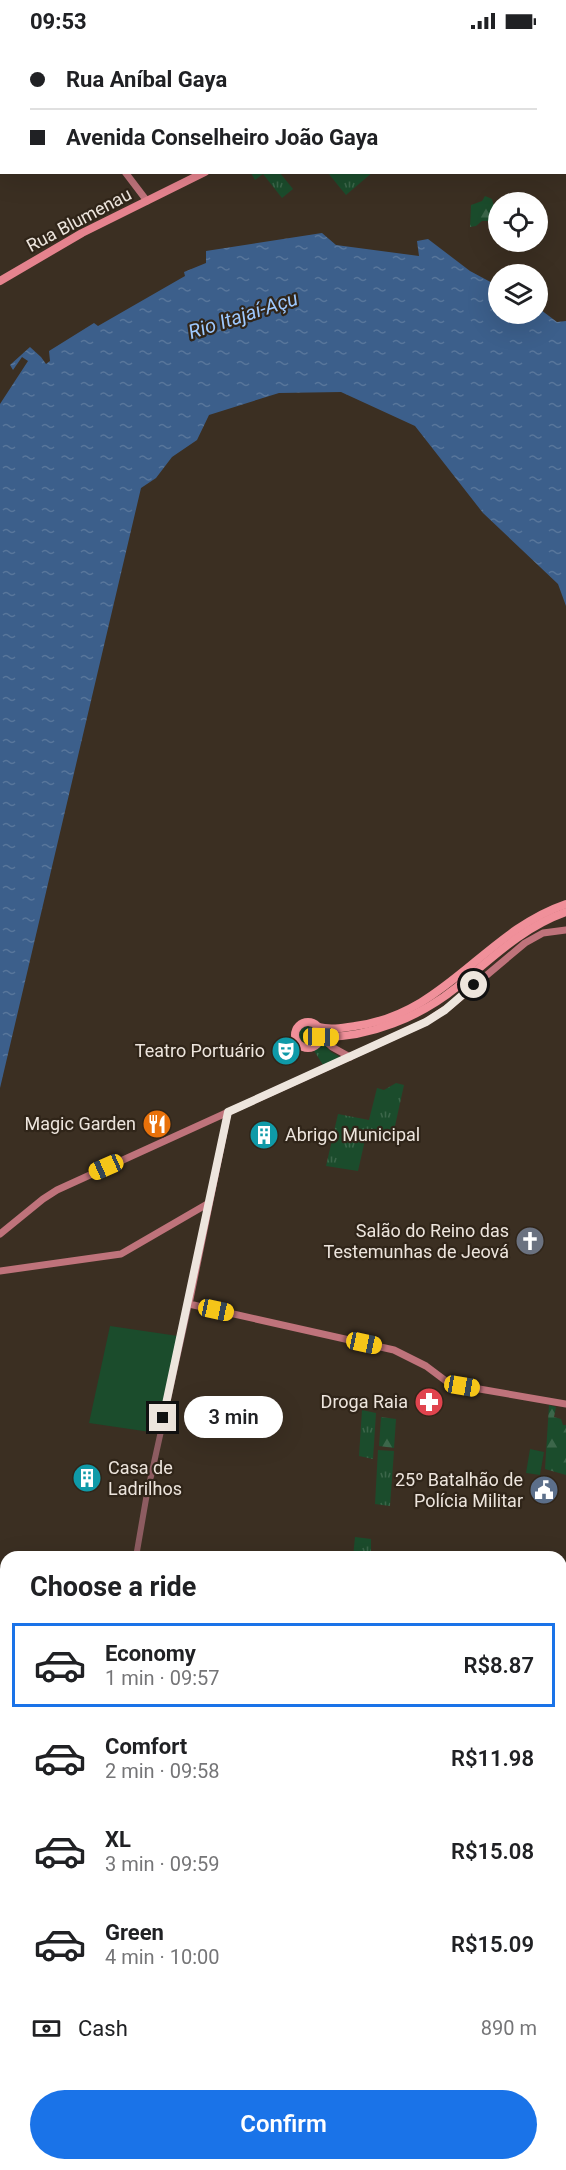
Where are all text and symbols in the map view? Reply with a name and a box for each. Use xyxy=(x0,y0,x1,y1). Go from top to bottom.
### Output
text: 09:53 xyxy=(30,9,87,34)
text: Rua Aníbal Gaya xyxy=(66,67,227,92)
text: Avenida Conselheiro João Gaya xyxy=(66,125,378,150)
street label: Rua Blumenau xyxy=(23,183,135,256)
map controls xyxy=(488,192,548,324)
button: locate xyxy=(488,192,548,252)
button: layers xyxy=(488,264,548,324)
water label: Rio Itajaí-Açu xyxy=(185,286,301,344)
route start xyxy=(460,971,487,998)
car xyxy=(303,1028,339,1046)
theatre icon: Teatro Portuário xyxy=(270,1035,302,1067)
place label: Teatro Portuário xyxy=(135,1040,265,1061)
restaurant icon: Magic Garden xyxy=(141,1108,173,1140)
place label: Magic Garden xyxy=(25,1113,136,1134)
building icon: Abrigo Municipal xyxy=(248,1119,280,1151)
place label: Abrigo Municipal xyxy=(285,1124,420,1145)
car xyxy=(86,1151,126,1183)
place label: Salão do Reino das Testemunhas de Jeová xyxy=(324,1220,509,1262)
church icon: Salão do Reino das Testemunhas de Jeová xyxy=(514,1225,546,1257)
car xyxy=(197,1297,235,1323)
car xyxy=(345,1330,383,1356)
car xyxy=(443,1374,481,1398)
pharmacy icon: Droga Raia xyxy=(413,1386,445,1418)
place label: Droga Raia xyxy=(321,1391,408,1412)
callout: 3 min xyxy=(184,1397,283,1439)
route end xyxy=(149,1404,176,1431)
text: 3 min xyxy=(208,1405,259,1429)
place label: Casa de Ladrilhos xyxy=(108,1457,182,1499)
building icon: Casa de Ladrilhos xyxy=(71,1462,103,1494)
place label: 25º Batalhão de Polícia Militar xyxy=(395,1469,523,1511)
public building icon: 25º Batalhão de Polícia Militar xyxy=(528,1474,560,1506)
text: Choose a ride xyxy=(30,1571,196,1603)
icon: car xyxy=(33,1638,87,1692)
text: Economy xyxy=(105,1641,196,1666)
text: R$8.87 xyxy=(463,1653,534,1678)
text: 1 min · 09:57 xyxy=(105,1666,220,1690)
icon: car xyxy=(33,1731,87,1785)
text: Comfort xyxy=(105,1734,187,1759)
text: R$11.98 xyxy=(451,1746,534,1771)
text: 2 min · 09:58 xyxy=(105,1759,220,1783)
icon: car xyxy=(33,1824,87,1878)
text: XL xyxy=(105,1827,131,1852)
text: R$15.08 xyxy=(451,1839,534,1864)
text: 3 min · 09:59 xyxy=(105,1852,220,1876)
icon: car xyxy=(33,1917,87,1971)
text: Green xyxy=(105,1920,164,1945)
text: R$15.09 xyxy=(451,1932,534,1957)
text: 4 min · 10:00 xyxy=(105,1945,220,1969)
icon: cash xyxy=(30,2012,63,2045)
text: Cash xyxy=(78,2016,128,2041)
text: 890 m xyxy=(481,2016,537,2040)
button: Confirm xyxy=(30,2090,537,2159)

